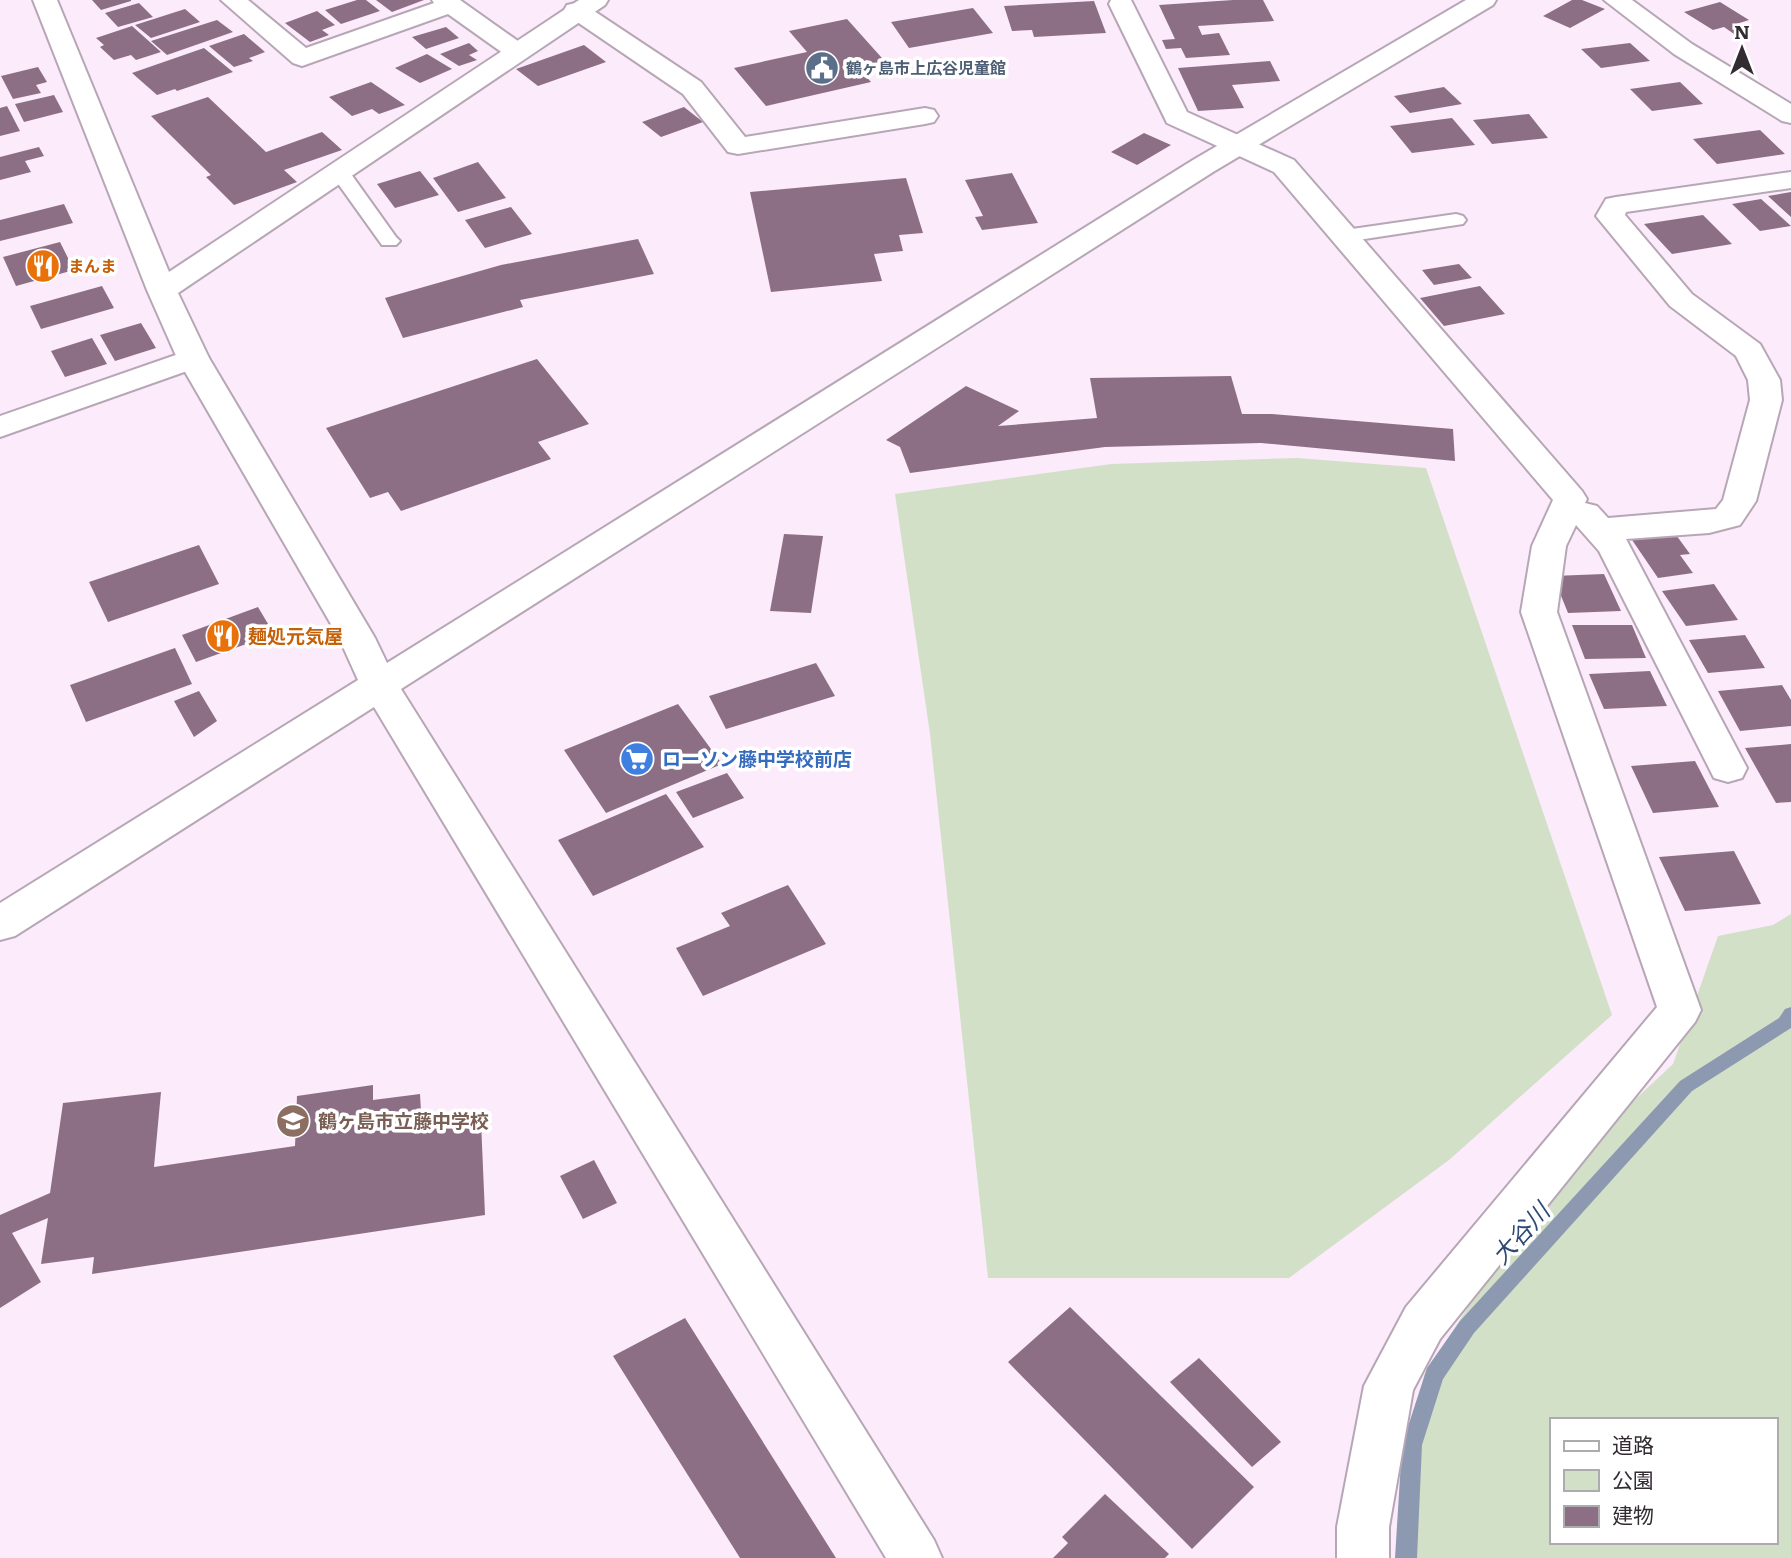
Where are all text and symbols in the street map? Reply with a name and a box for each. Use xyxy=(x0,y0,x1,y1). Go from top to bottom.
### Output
north arrow xyxy=(1707,14,1777,84)
text: N xyxy=(1734,17,1750,45)
public building icon: 鶴ヶ島市上広谷児童館 xyxy=(803,49,841,87)
place label: 鶴ヶ島市上広谷児童館 xyxy=(846,55,1006,79)
restaurant icon: まんま xyxy=(24,247,62,285)
place label: まんま xyxy=(68,253,116,277)
restaurant icon: 麺処元気屋 xyxy=(204,617,242,655)
place label: 麺処元気屋 xyxy=(248,621,343,649)
supermarket icon: ローソン藤中学校前店 xyxy=(618,740,656,778)
place label: ローソン藤中学校前店 xyxy=(662,744,852,772)
school or university icon: 鶴ヶ島市立藤中学校 xyxy=(274,1102,312,1140)
place label: 鶴ヶ島市立藤中学校 xyxy=(318,1106,489,1134)
water label: 大谷川 xyxy=(1482,1192,1558,1271)
legend xyxy=(1550,1418,1777,1544)
text: 道路 xyxy=(1612,1428,1654,1459)
text: 公園 xyxy=(1612,1463,1654,1494)
text: 建物 xyxy=(1612,1498,1654,1529)

